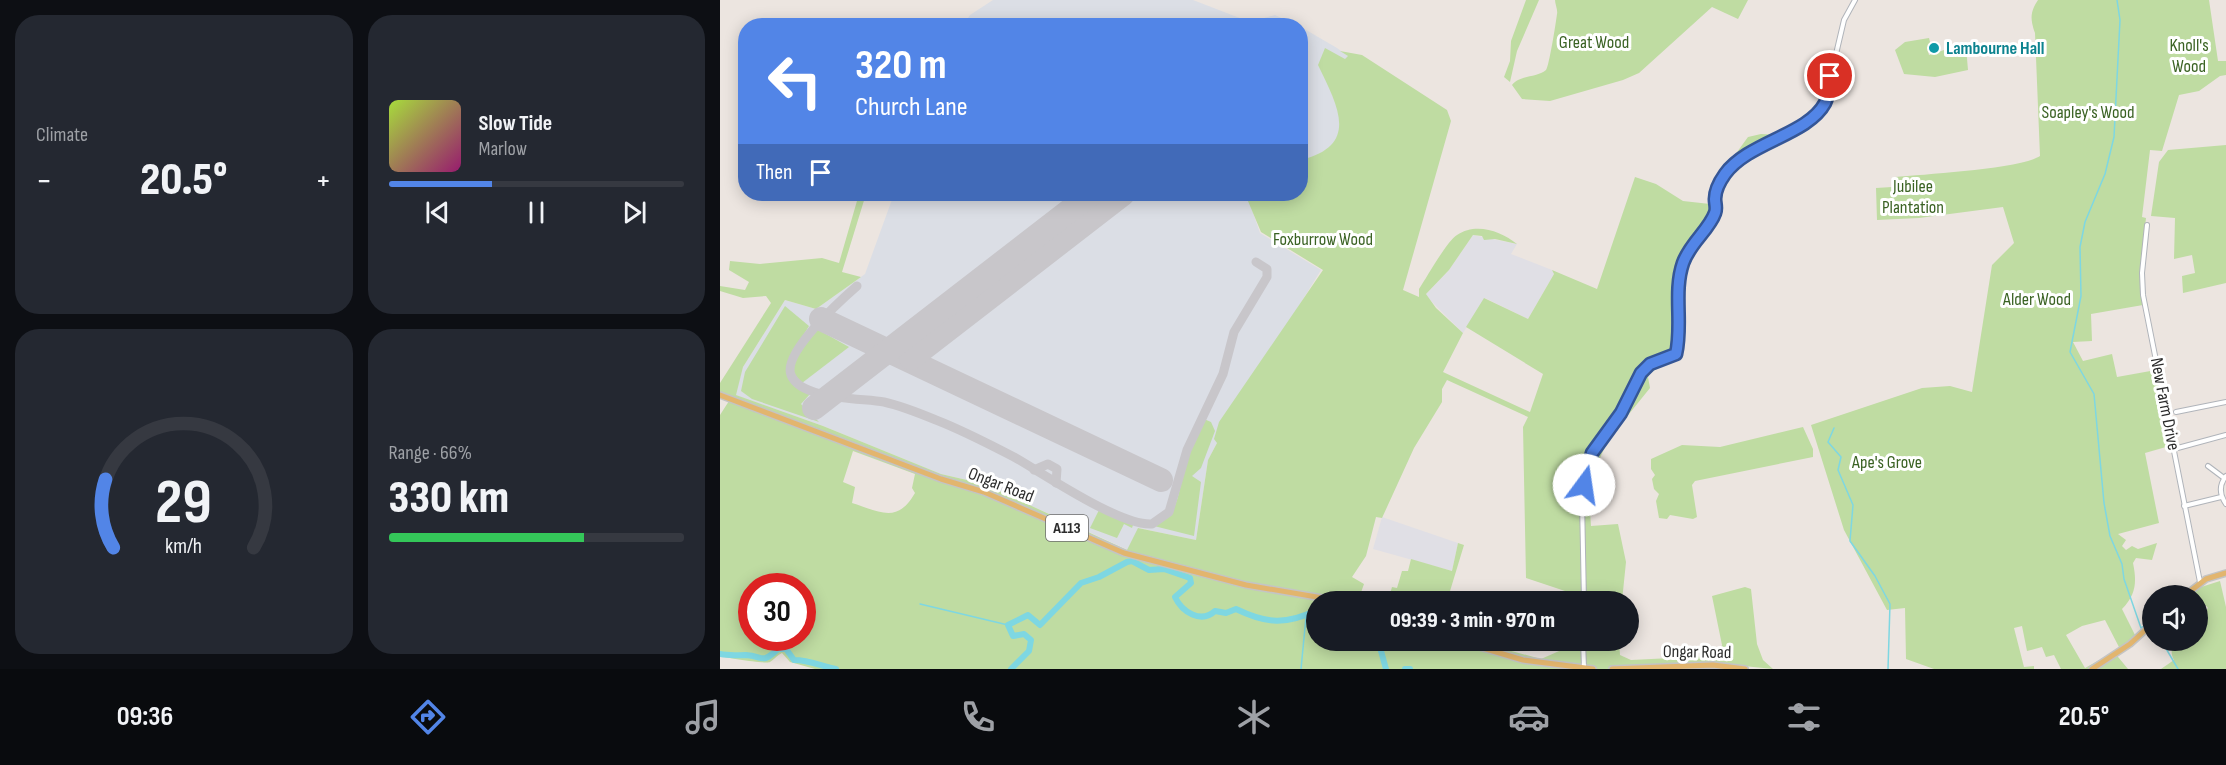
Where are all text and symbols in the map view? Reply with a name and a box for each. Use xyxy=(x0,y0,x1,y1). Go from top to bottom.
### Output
park label: Great Wood xyxy=(1559,32,1629,53)
park label: Knoll's Wood xyxy=(2169,35,2209,77)
place label: Lambourne Hall xyxy=(1946,38,2044,59)
text: 320 m xyxy=(855,40,947,91)
marker: Lambourne Hall xyxy=(1927,41,1941,55)
icon: left xyxy=(756,42,834,120)
pin xyxy=(1804,50,1855,101)
icon: arrive xyxy=(1813,59,1846,92)
text: Church Lane xyxy=(855,91,968,123)
park label: Soapley's Wood xyxy=(2042,102,2134,123)
text: Slow Tide xyxy=(479,110,552,137)
text: Climate xyxy=(36,123,88,147)
text: Marlow xyxy=(479,137,527,161)
text: 20.5° xyxy=(140,153,227,208)
icon: arrive xyxy=(804,156,837,189)
text: Then xyxy=(756,159,792,186)
text: − xyxy=(36,161,52,201)
text: + xyxy=(315,161,332,201)
park label: Jubilee Plantation xyxy=(1882,176,1944,218)
icon: previous xyxy=(421,196,454,229)
icon: pause xyxy=(520,196,553,229)
icon: next xyxy=(618,196,651,229)
park label: Foxburrow Wood xyxy=(1273,229,1373,250)
park label: Alder Wood xyxy=(2002,289,2071,310)
street label: New Farm Drive xyxy=(2146,356,2184,452)
text: Range · 66% xyxy=(389,441,472,465)
park label: Ape's Grove xyxy=(1851,452,1922,473)
position arrow xyxy=(1552,453,1616,517)
street label: Ongar Road xyxy=(965,463,1037,507)
text: 29 xyxy=(155,466,212,541)
text: 330 km xyxy=(389,471,509,526)
road number: A113 xyxy=(1046,515,1088,541)
text: km/h xyxy=(165,535,202,560)
speed limit sign: 30 xyxy=(738,573,816,651)
map controls xyxy=(2142,585,2208,651)
button: sound xyxy=(2142,585,2208,651)
text: 09:39 · 3 min · 970 m xyxy=(1390,607,1555,634)
street label: Ongar Road xyxy=(1663,641,1731,663)
icon: directions xyxy=(407,696,449,738)
icon: music xyxy=(682,696,724,738)
icon: phone xyxy=(957,696,999,738)
icon: climate xyxy=(1233,696,1275,738)
icon: car xyxy=(1508,696,1550,738)
icon: filters xyxy=(1783,696,1825,738)
text: 09:36 xyxy=(117,701,173,733)
text: 20.5° xyxy=(2059,701,2109,733)

